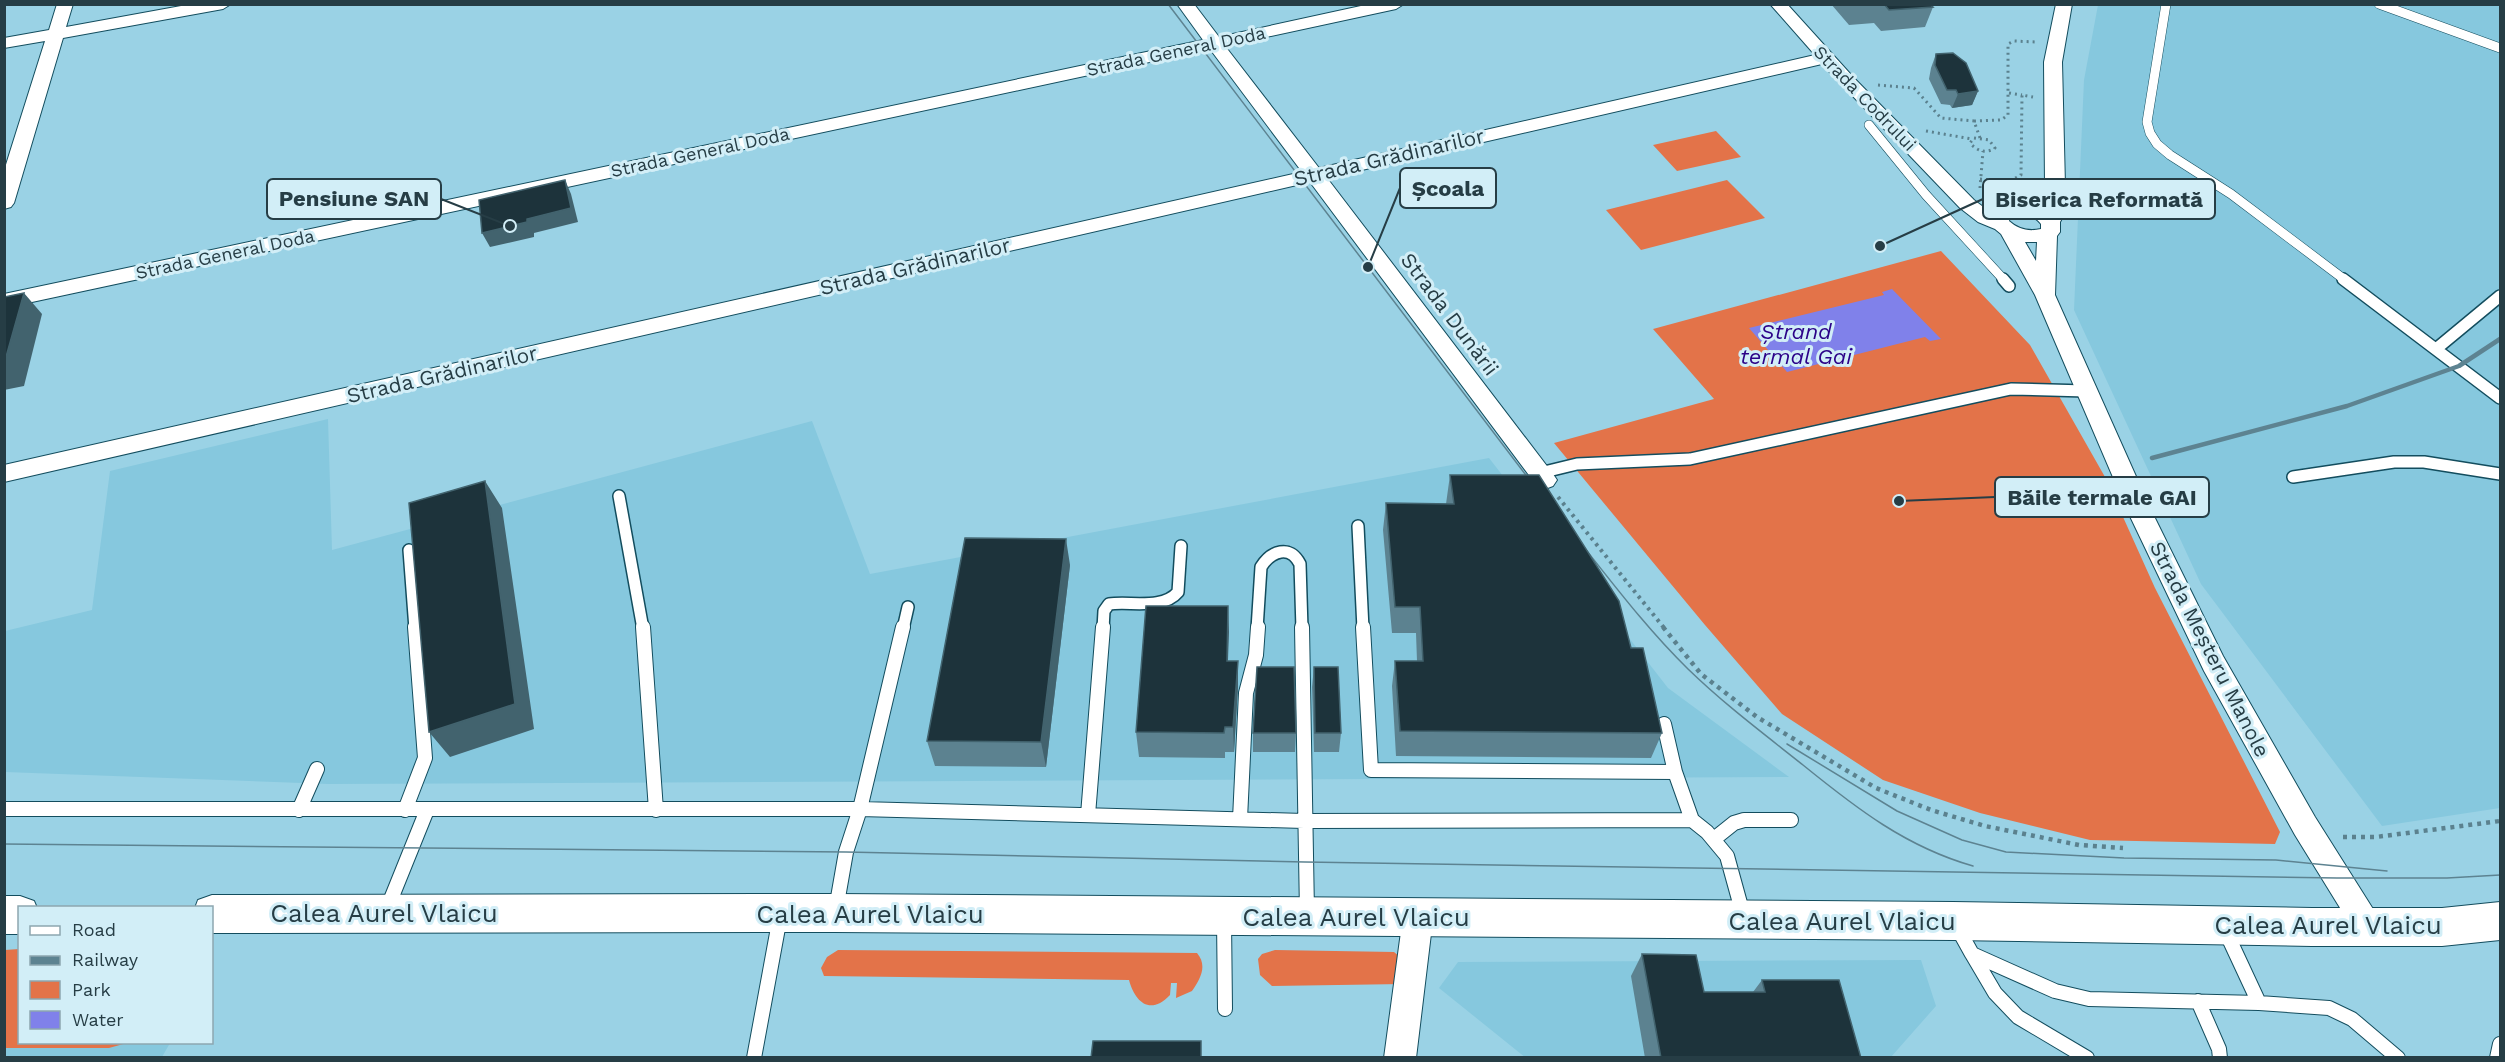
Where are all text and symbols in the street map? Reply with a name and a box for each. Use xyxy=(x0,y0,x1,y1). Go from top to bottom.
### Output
street label: Strada General Doda xyxy=(1085,22,1267,80)
street label: Strada Codrului xyxy=(1810,41,1920,155)
street label: Strada General Doda xyxy=(609,123,791,181)
street label: Strada Grădinarilor xyxy=(1291,123,1487,191)
callout: Școala xyxy=(1400,168,1496,208)
text: Școala xyxy=(1412,176,1485,201)
callout: Pensiune SAN xyxy=(267,179,441,219)
callout: Biserica Reformată xyxy=(1983,179,2215,219)
text: Pensiune SAN xyxy=(279,186,429,211)
text: Biserica Reformată xyxy=(1995,187,2203,212)
street label: Strada General Doda xyxy=(134,225,316,283)
street label: Strada Grădinarilor xyxy=(817,232,1013,300)
street label: Strada Dunării xyxy=(1396,248,1504,380)
water label: Ștrand termal Gai xyxy=(1740,319,1853,369)
street label: Strada Grădinarilor xyxy=(344,340,540,408)
callout: Băile termale GAI xyxy=(1995,477,2209,517)
text: Băile termale GAI xyxy=(2007,485,2197,510)
street label: Strada Meșteru Manole xyxy=(2145,537,2275,761)
street label: Calea Aurel Vlaicu xyxy=(270,898,498,928)
street label: Calea Aurel Vlaicu xyxy=(756,899,984,929)
street label: Calea Aurel Vlaicu xyxy=(1242,902,1470,932)
legend xyxy=(18,906,213,1044)
street label: Calea Aurel Vlaicu xyxy=(1728,906,1956,936)
street label: Calea Aurel Vlaicu xyxy=(2214,910,2442,940)
text: Road xyxy=(72,919,116,940)
text: Railway xyxy=(72,949,139,970)
text: Park xyxy=(72,979,111,1000)
text: Water xyxy=(72,1009,124,1030)

